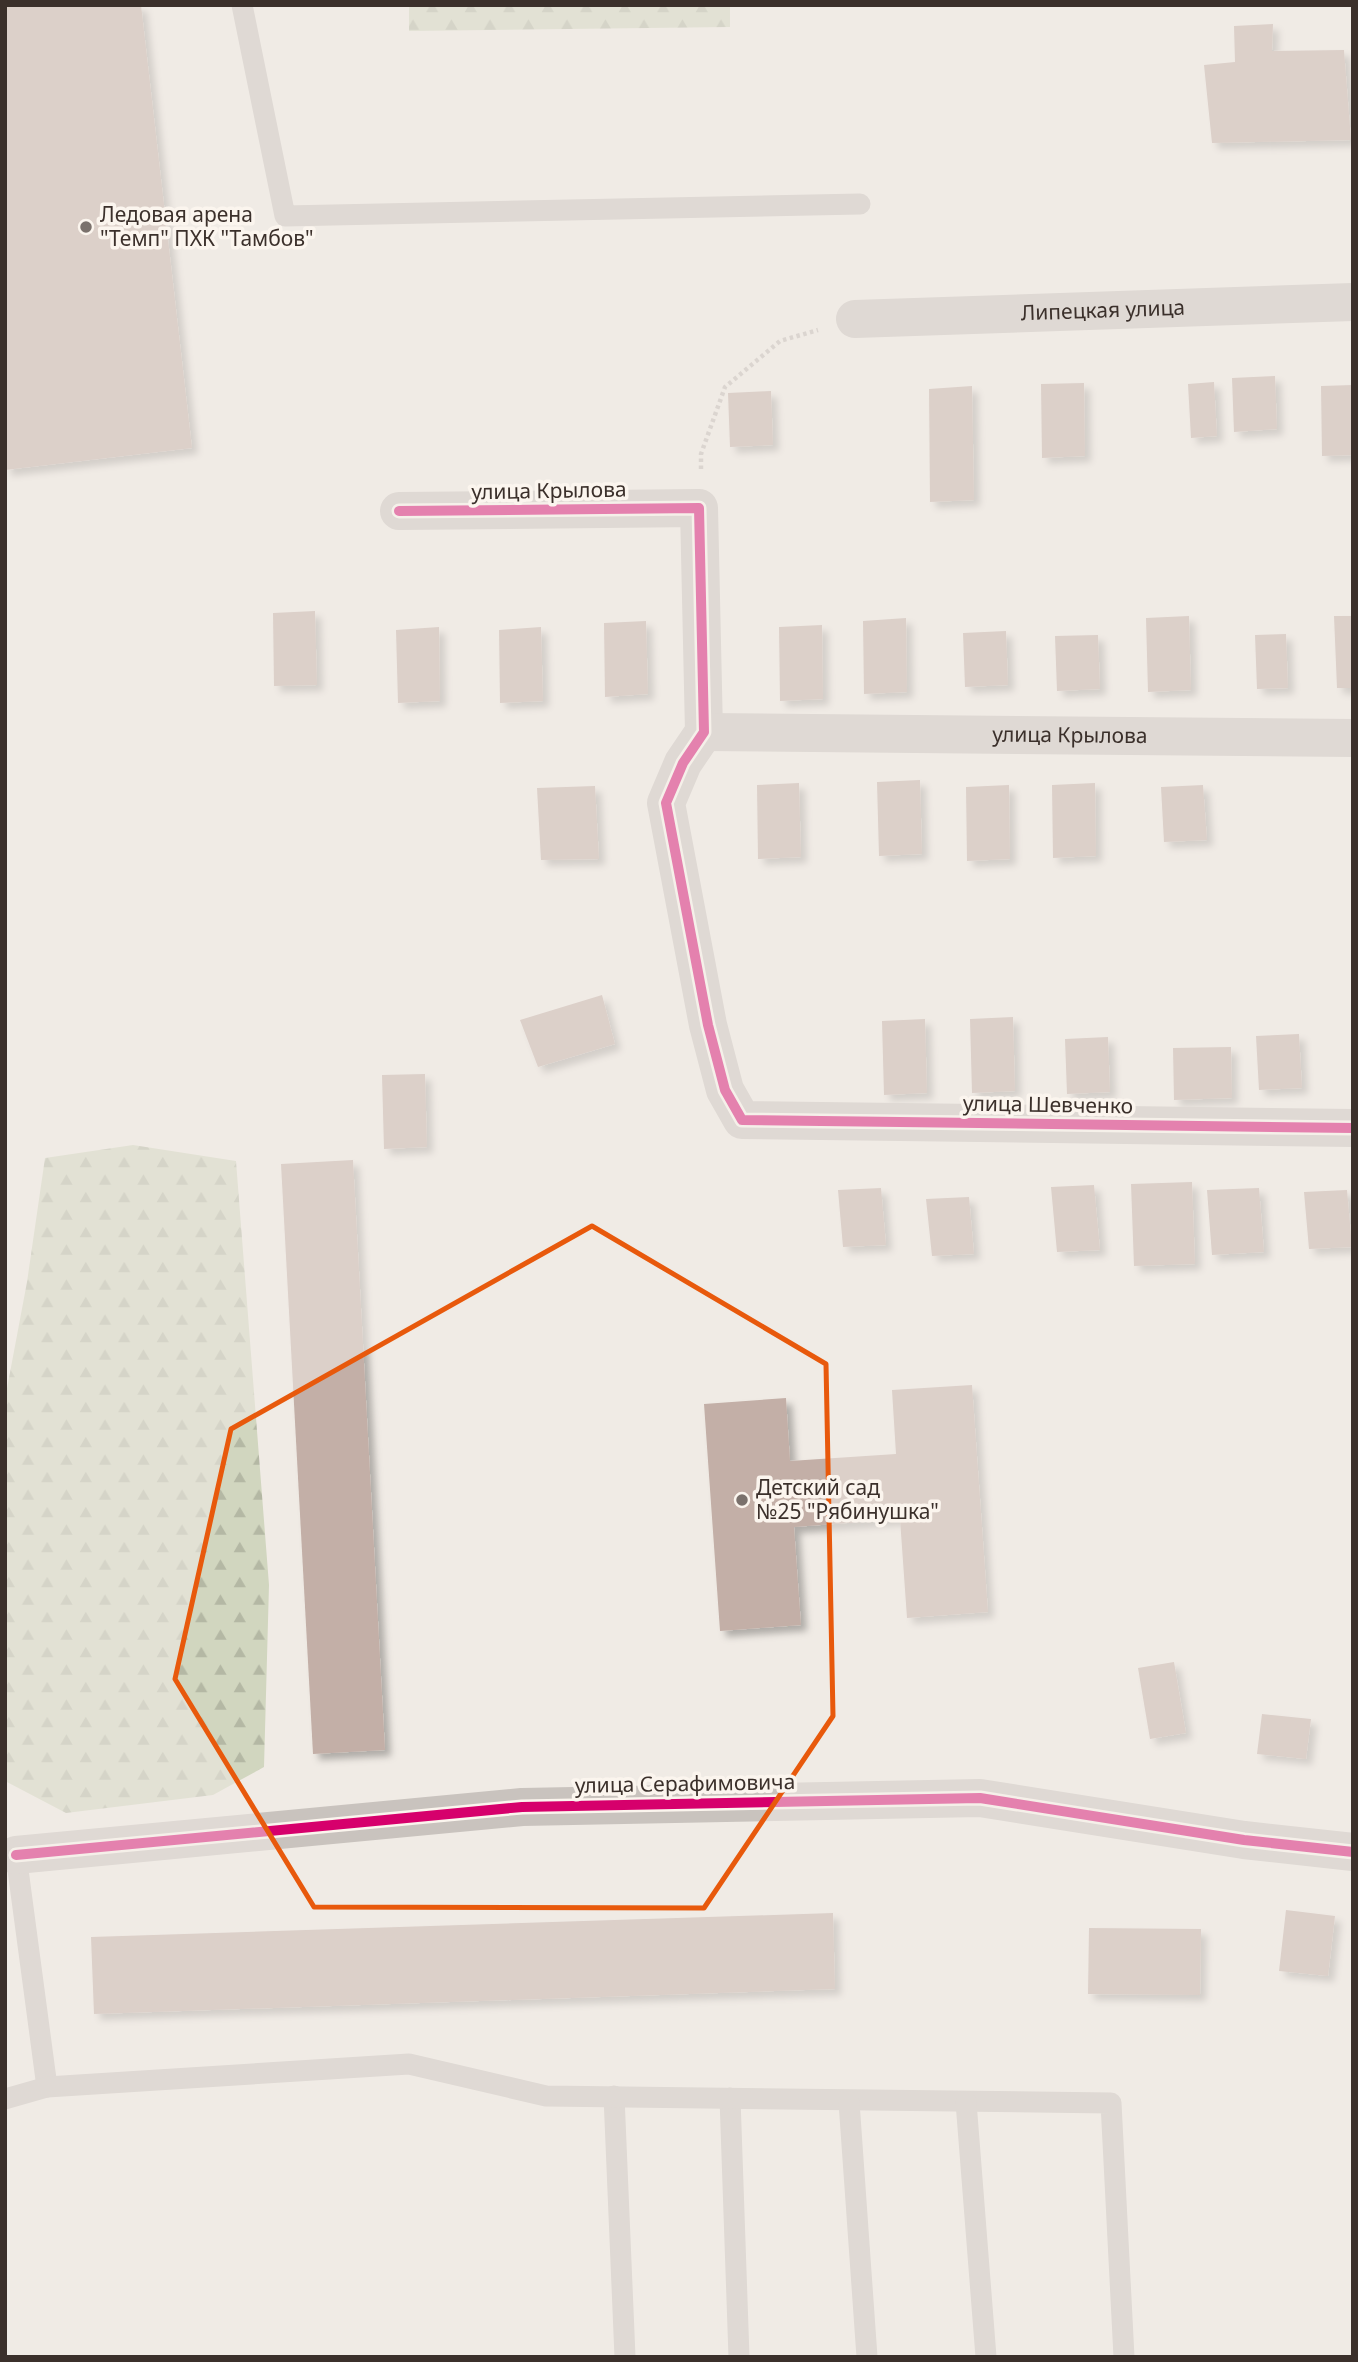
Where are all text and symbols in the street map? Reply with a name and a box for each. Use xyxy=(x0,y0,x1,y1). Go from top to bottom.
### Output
place label: Ледовая арена "Темп" ПХК "Тамбов" xyxy=(100,200,314,252)
marker: Ледовая арена "Темп" ПХК "Тамбов" xyxy=(78,219,94,235)
street label: Липецкая улица xyxy=(1020,293,1185,326)
street label: улица Крылова xyxy=(471,475,627,505)
street label: улица Крылова xyxy=(992,720,1148,749)
street label: улица Шевченко xyxy=(963,1089,1133,1119)
place label: Детский сад №25 "Рябинушка" xyxy=(756,1473,939,1525)
marker: Детский сад №25 "Рябинушка" xyxy=(734,1492,750,1508)
street label: улица Серафимовича xyxy=(575,1767,795,1799)

